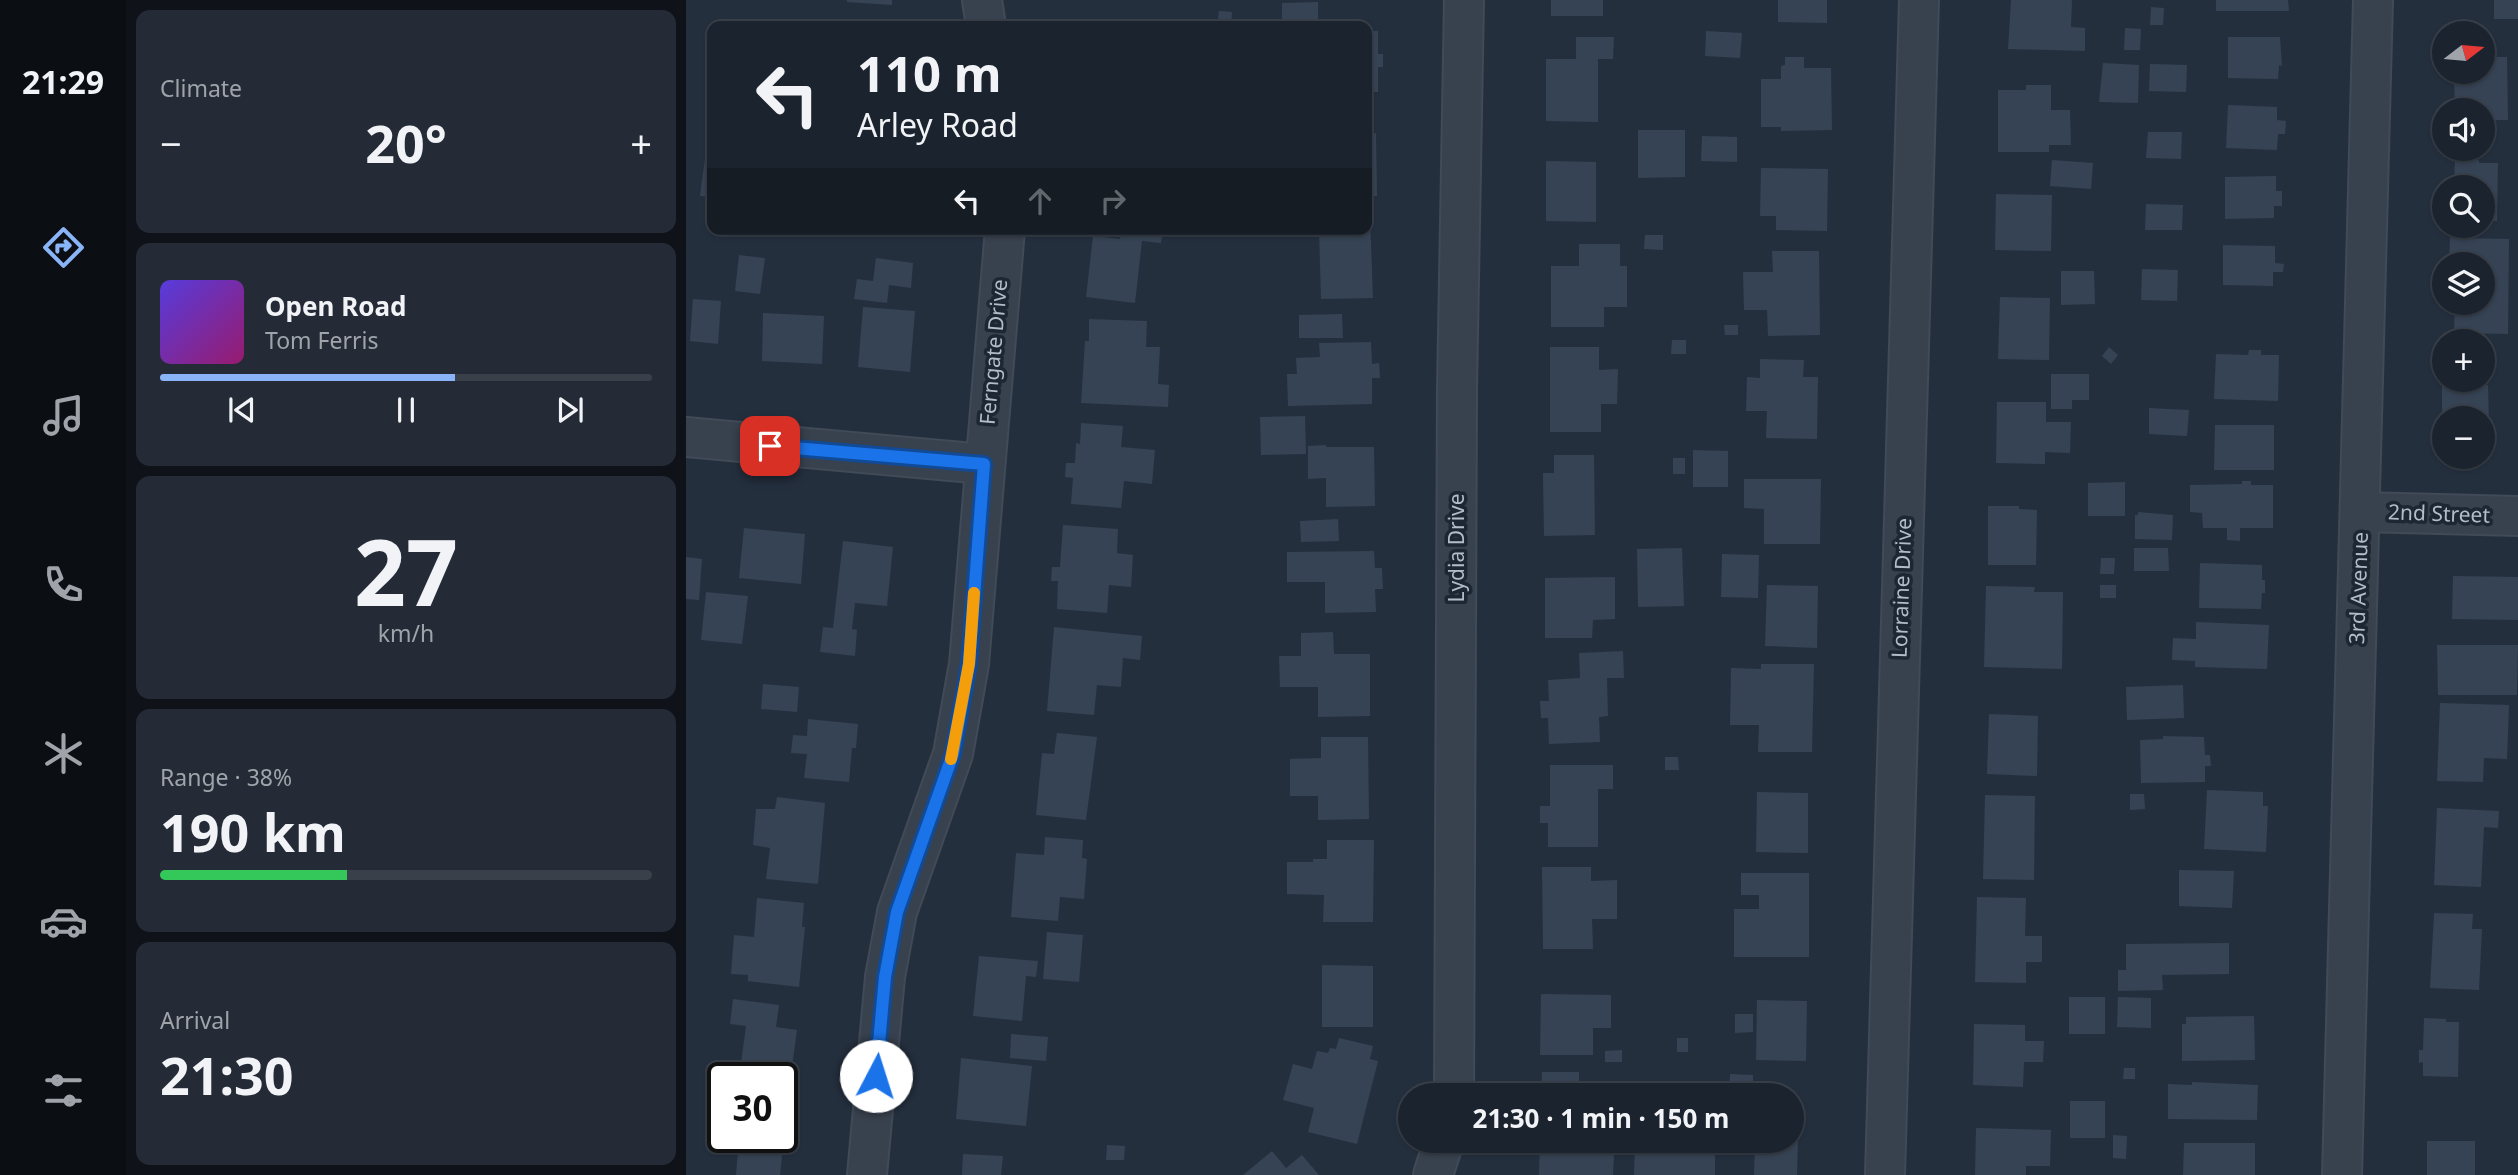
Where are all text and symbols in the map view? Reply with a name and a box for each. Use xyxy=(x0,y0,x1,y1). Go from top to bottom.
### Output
north arrow xyxy=(2432,21,2496,84)
map controls xyxy=(2432,21,2495,469)
text: 110 m xyxy=(857,40,1002,106)
icon: left xyxy=(742,49,833,140)
text: 21:29 xyxy=(22,60,104,103)
text: Climate xyxy=(160,72,242,104)
button: sound xyxy=(2432,98,2495,161)
text: Arley Road xyxy=(857,103,1018,146)
text: 20° xyxy=(365,107,447,178)
text: − xyxy=(160,117,182,169)
text: + xyxy=(630,117,652,169)
button: search xyxy=(2432,175,2495,238)
icon: left xyxy=(948,182,986,220)
icon: ahead xyxy=(1021,182,1059,220)
icon: right xyxy=(1094,182,1132,220)
icon: directions xyxy=(39,223,88,272)
button: layers xyxy=(2432,252,2495,315)
street label: Ferngate Drive xyxy=(973,278,1013,426)
text: Open Road xyxy=(265,288,407,324)
text: Tom Ferris xyxy=(265,324,378,356)
button: + xyxy=(2432,329,2495,392)
icon: music xyxy=(39,391,88,440)
icon: previous xyxy=(223,391,261,429)
icon: pause xyxy=(387,391,425,429)
icon: next xyxy=(551,391,589,429)
button: − xyxy=(2432,406,2495,469)
pin xyxy=(740,416,800,476)
icon: arrive xyxy=(751,427,789,465)
street label: Lydia Drive xyxy=(1442,493,1470,603)
street label: 2nd Street xyxy=(2388,497,2491,529)
text: 27 xyxy=(354,509,458,633)
street label: Lorraine Drive xyxy=(1885,517,1917,658)
street label: 3rd Avenue xyxy=(2342,531,2374,645)
icon: phone xyxy=(39,560,88,609)
text: km/h xyxy=(378,617,434,649)
icon: climate xyxy=(39,729,88,778)
text: Range · 38% xyxy=(160,761,292,793)
text: 190 km xyxy=(160,796,346,867)
icon: car xyxy=(39,897,88,946)
text: Arrival xyxy=(160,1004,230,1036)
text: 21:30 xyxy=(160,1039,294,1110)
position arrow xyxy=(839,1039,913,1113)
speed limit sign: 30 xyxy=(707,1062,798,1153)
icon: filters xyxy=(39,1066,88,1115)
text: 21:30 · 1 min · 150 m xyxy=(1473,1100,1729,1136)

